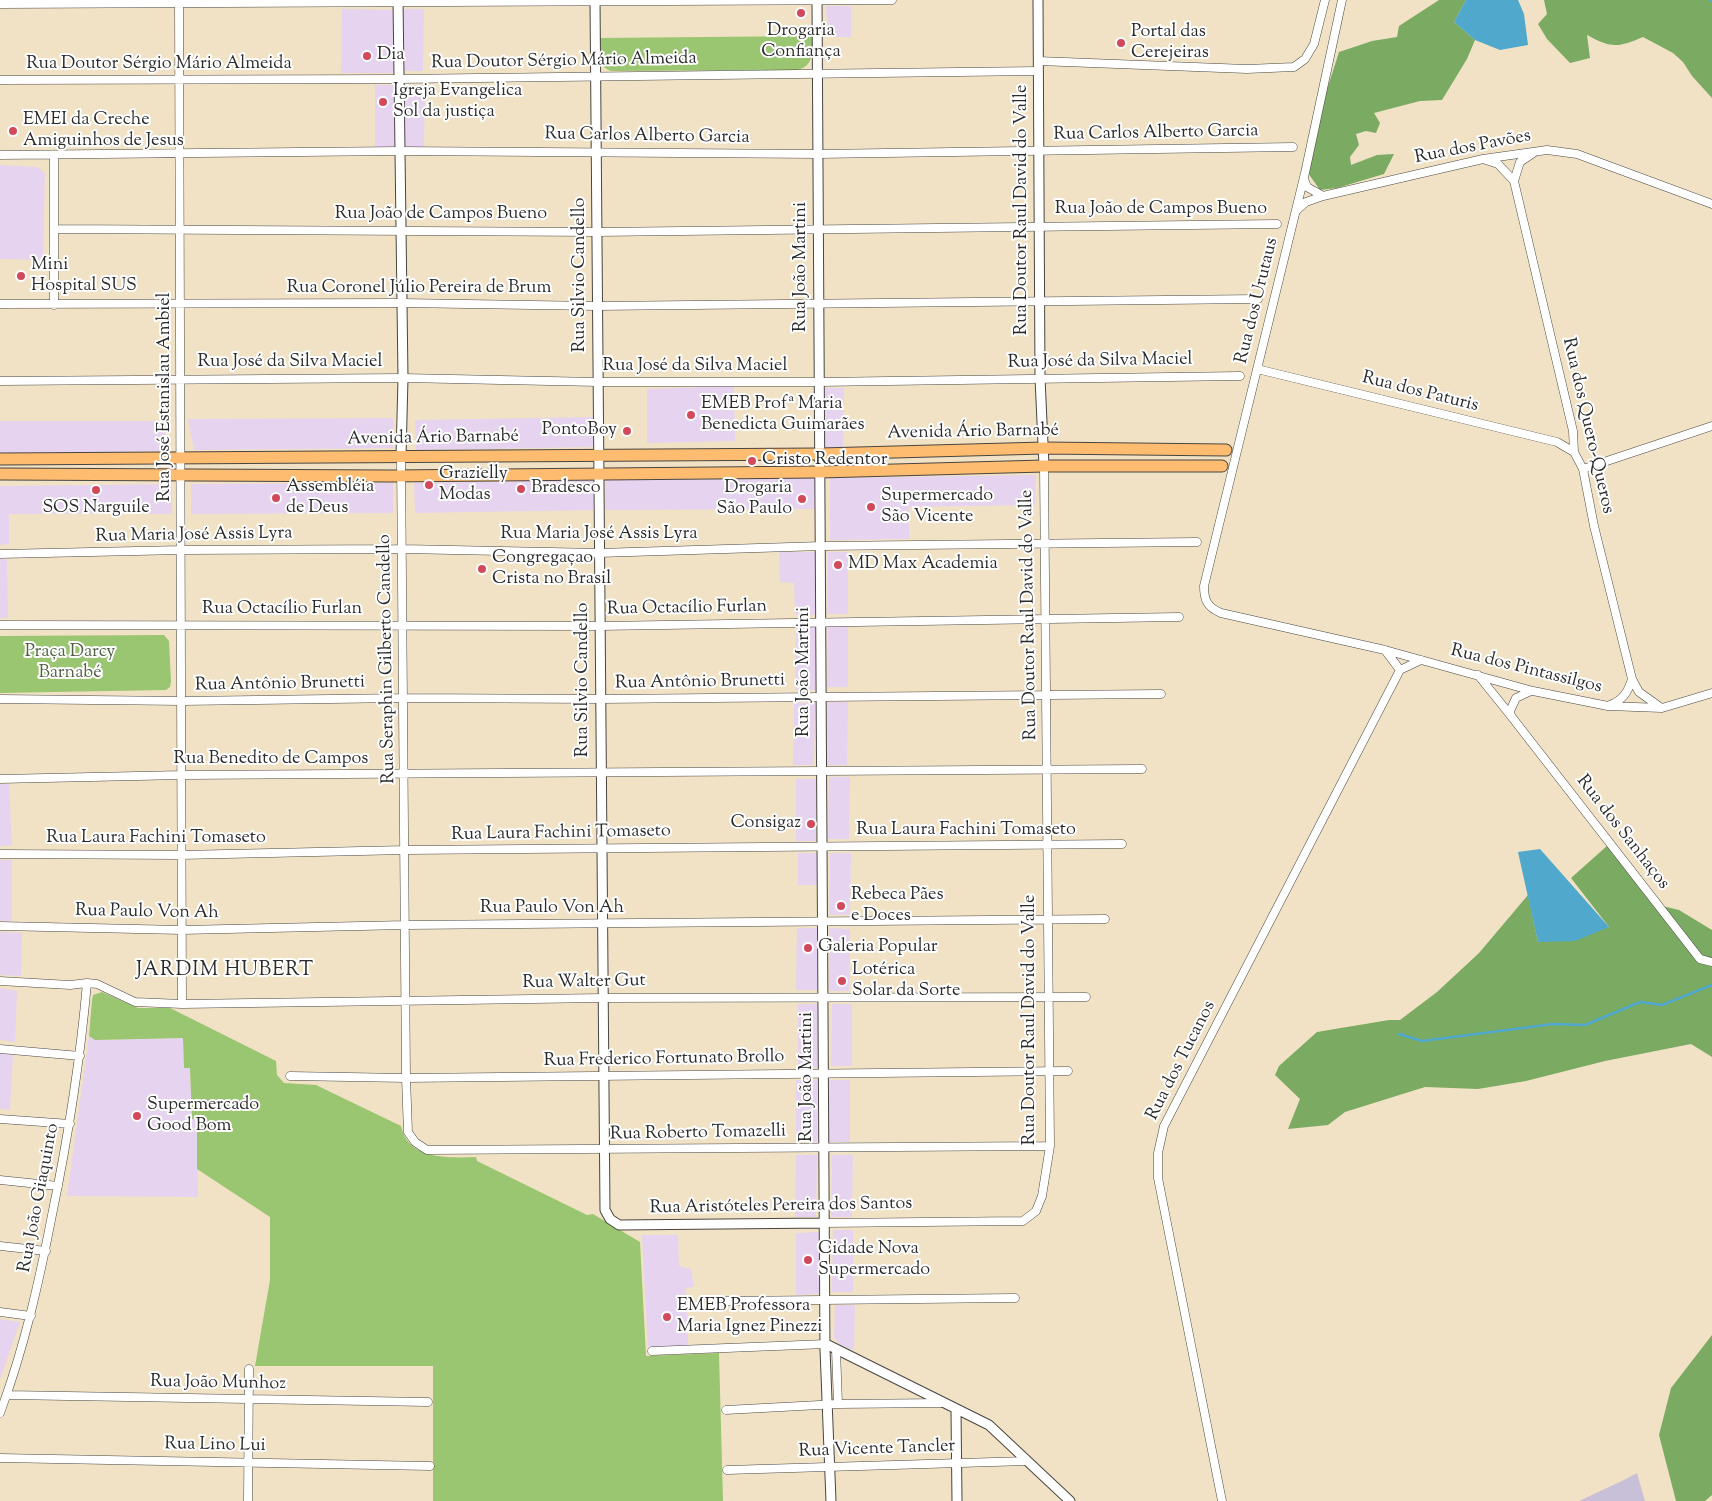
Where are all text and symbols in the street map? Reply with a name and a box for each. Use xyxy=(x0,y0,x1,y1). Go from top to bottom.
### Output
marker: Drogaria Confiança xyxy=(795,7,807,19)
place label: Drogaria Confiança xyxy=(761,21,841,64)
place label: Portal das Cerejeiras xyxy=(1131,22,1209,64)
marker: Portal das Cerejeiras xyxy=(1115,37,1127,49)
place label: Dia xyxy=(377,45,405,67)
street label: Rua Doutor Sérgio Mário Almeida xyxy=(431,49,697,75)
marker: Dia xyxy=(361,50,373,62)
street label: Rua Doutor Sérgio Mário Almeida xyxy=(26,54,292,76)
place label: Igreja Evangelica Sol da justiça xyxy=(393,81,522,124)
street label: Rua Doutor Raul David do Valle xyxy=(1012,85,1034,335)
marker: Igreja Evangelica Sol da justiça xyxy=(377,96,389,108)
place label: EMEI da Creche Amiguinhos de Jesus xyxy=(23,110,184,152)
street label: Rua Carlos Alberto Garcia xyxy=(1053,121,1259,147)
street label: Rua Carlos Alberto Garcia xyxy=(544,124,750,150)
marker: EMEI da Creche Amiguinhos de Jesus xyxy=(7,125,19,137)
street label: Rua dos Pavões xyxy=(1413,126,1533,170)
street label: Rua Silvio Candello xyxy=(570,198,592,352)
street label: Rua João de Campos Bueno xyxy=(1055,199,1267,221)
street label: Rua João Martini xyxy=(791,202,813,332)
street label: Rua João de Campos Bueno xyxy=(335,204,547,226)
street label: Rua dos Urutaus xyxy=(1232,236,1284,366)
place label: Mini Hospital SUS xyxy=(31,255,137,298)
marker: Mini Hospital SUS xyxy=(15,270,27,282)
street label: Rua Coronel Júlio Pereira de Brum xyxy=(287,278,551,300)
street label: Rua José Estanislau Ambiel xyxy=(155,292,177,502)
street label: Rua dos Quero-Queros xyxy=(1556,336,1618,516)
street label: Rua José da Silva Maciel xyxy=(1007,350,1193,374)
street label: Rua José da Silva Maciel xyxy=(198,352,382,374)
street label: Rua José da Silva Maciel xyxy=(603,356,787,378)
street label: Rua dos Paturis xyxy=(1360,368,1480,418)
place label: EMEB Profª Maria Benedicta Guimarães xyxy=(701,394,864,436)
marker: EMEB Profª Maria Benedicta Guimarães xyxy=(685,409,697,421)
place label: PontoBoy xyxy=(542,420,617,442)
street label: Avenida Ário Barnabé xyxy=(887,421,1059,445)
marker: PontoBoy xyxy=(621,425,633,437)
street label: Avenida Ário Barnabé xyxy=(347,427,519,451)
place label: Cristo Redentor xyxy=(762,450,887,472)
marker: Cristo Redentor xyxy=(746,455,758,467)
place label: Grazielly Modas xyxy=(439,464,508,506)
place label: Assembléia de Deus xyxy=(286,477,374,520)
place label: Bradesco xyxy=(531,478,601,500)
place label: Drogaria São Paulo xyxy=(717,478,792,520)
marker: Grazielly Modas xyxy=(423,479,435,491)
marker: Bradesco xyxy=(515,483,527,495)
marker: SOS Narguile xyxy=(90,484,102,496)
place label: Supermercado São Vicente xyxy=(881,486,993,528)
street label: Rua Doutor Raul David do Valle xyxy=(1017,490,1043,740)
marker: Assembléia de Deus xyxy=(270,492,282,504)
marker: Drogaria São Paulo xyxy=(796,493,808,505)
place label: SOS Narguile xyxy=(42,498,150,520)
marker: Supermercado São Vicente xyxy=(865,501,877,513)
street label: Rua Maria José Assis Lyra xyxy=(95,523,293,549)
street label: Rua Maria José Assis Lyra xyxy=(501,524,697,546)
street label: Rua Seraphin Gilberto Candello xyxy=(375,534,401,784)
place label: Congregaçao Crista no Brasil xyxy=(492,548,611,590)
place label: MD Max Academia xyxy=(848,554,998,576)
marker: MD Max Academia xyxy=(832,559,844,571)
marker: Congregaçao Crista no Brasil xyxy=(476,563,488,575)
street label: Rua Octacílio Furlan xyxy=(607,597,767,621)
street label: Rua Octacílio Furlan xyxy=(202,599,362,621)
street label: Rua Silvio Candello xyxy=(573,603,595,757)
street label: Rua João Martini xyxy=(794,607,816,737)
street label: Rua dos Pintassilgos xyxy=(1448,641,1604,699)
park label: Praça Darcy Barnabé xyxy=(25,642,115,684)
street label: Rua Antônio Brunetti xyxy=(615,671,785,695)
street label: Rua Antônio Brunetti xyxy=(195,673,365,697)
street label: Rua Benedito de Campos xyxy=(174,749,368,771)
street label: Rua dos Sanhaços xyxy=(1571,772,1673,894)
place label: Consigaz xyxy=(731,813,801,835)
marker: Consigaz xyxy=(805,818,817,830)
street label: Rua Laura Fachini Tomaseto xyxy=(856,820,1076,842)
street label: Rua Laura Fachini Tomaseto xyxy=(451,821,671,847)
street label: Rua Laura Fachini Tomaseto xyxy=(46,828,266,850)
place label: Rebeca Pães e Doces xyxy=(851,885,944,928)
street label: Rua Doutor Raul David do Valle xyxy=(1020,895,1042,1145)
street label: Rua Paulo Von Ah xyxy=(480,898,624,920)
marker: Rebeca Pães e Doces xyxy=(835,900,847,912)
street label: Rua Paulo Von Ah xyxy=(75,901,219,925)
place label: Galeria Popular xyxy=(818,937,937,959)
marker: Galeria Popular xyxy=(802,942,814,954)
district label: JARDIM HUBERT xyxy=(134,960,316,984)
place label: Lotérica Solar da Sorte xyxy=(852,960,960,1002)
street label: Rua Walter Gut xyxy=(522,971,646,995)
marker: Lotérica Solar da Sorte xyxy=(836,975,848,987)
street label: Rua dos Tucanos xyxy=(1143,998,1221,1124)
street label: Rua João Martini xyxy=(797,1012,819,1142)
street label: Rua Frederico Fortunato Brollo xyxy=(543,1047,785,1073)
place label: Supermercado Good Bom xyxy=(147,1095,259,1138)
marker: Supermercado Good Bom xyxy=(131,1110,143,1122)
street label: Rua João Giaquinto xyxy=(15,1122,65,1274)
street label: Rua Roberto Tomazelli xyxy=(610,1122,786,1146)
street label: Rua Aristóteles Pereira dos Santos xyxy=(649,1194,913,1220)
place label: Cidade Nova Supermercado xyxy=(818,1239,930,1282)
marker: Cidade Nova Supermercado xyxy=(802,1254,814,1266)
place label: EMEB Professora Maria Ignez Pinezzi xyxy=(677,1296,822,1338)
marker: EMEB Professora Maria Ignez Pinezzi xyxy=(661,1311,673,1323)
street label: Rua João Munhoz xyxy=(150,1372,286,1396)
street label: Rua Lino Lui xyxy=(164,1434,266,1458)
street label: Rua Vicente Tancler xyxy=(798,1436,956,1464)

